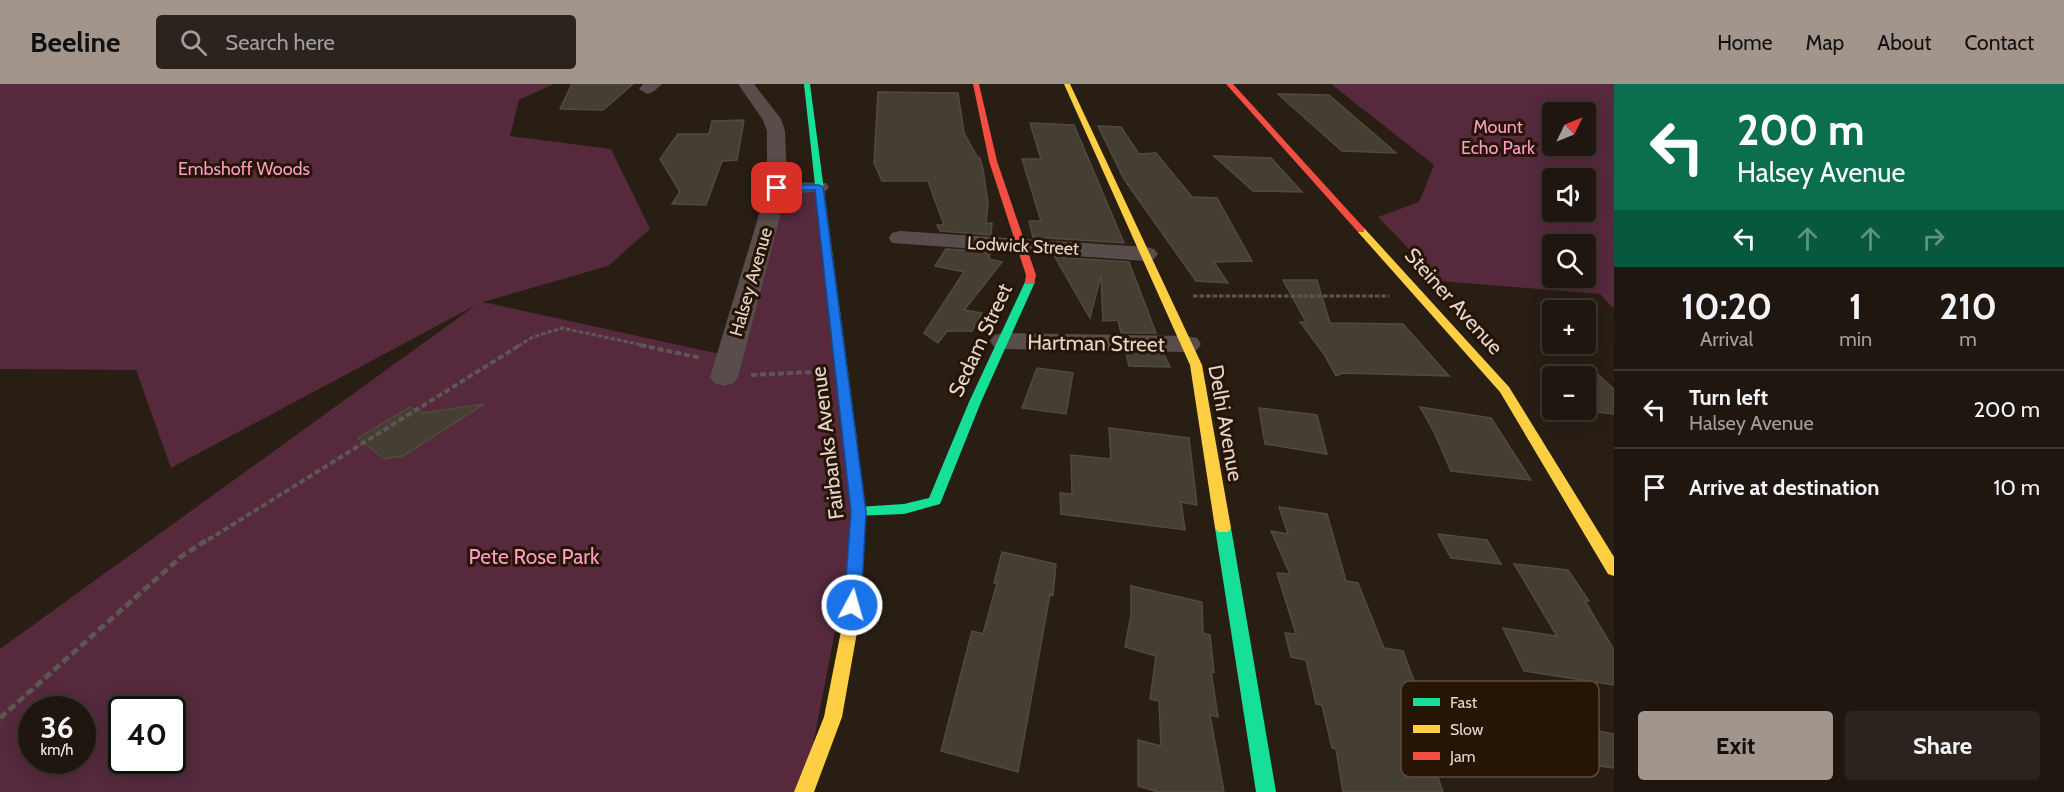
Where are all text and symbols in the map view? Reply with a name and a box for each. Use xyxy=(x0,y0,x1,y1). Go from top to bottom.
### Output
search box xyxy=(156,15,576,69)
text: Beeline xyxy=(30,25,120,59)
icon: search xyxy=(177,26,210,59)
text: Search here xyxy=(225,29,335,56)
text: Home xyxy=(1717,30,1773,55)
text: Map xyxy=(1806,30,1844,55)
text: About xyxy=(1877,30,1931,55)
text: Contact xyxy=(1964,30,2034,55)
north arrow xyxy=(1542,102,1596,156)
map controls xyxy=(1542,102,1596,420)
text: 200 m xyxy=(1737,104,1864,156)
icon: left xyxy=(1638,108,1716,186)
park label: Mount Echo Park xyxy=(1461,116,1536,159)
text: Halsey Avenue xyxy=(1737,156,1905,189)
park label: Embshoff Woods xyxy=(178,158,310,180)
pin xyxy=(751,162,802,213)
button: sound xyxy=(1542,168,1596,222)
icon: arrive xyxy=(760,171,793,204)
icon: left xyxy=(1728,222,1761,255)
icon: ahead xyxy=(1791,222,1824,255)
icon: ahead xyxy=(1854,222,1887,255)
icon: right xyxy=(1917,222,1950,255)
street label: Halsey Avenue xyxy=(725,225,777,339)
street label: Lodwick Street xyxy=(966,232,1080,260)
button: search xyxy=(1542,234,1596,288)
street label: Steiner Avenue xyxy=(1400,243,1508,360)
street label: Sedam Street xyxy=(943,279,1017,401)
text: 10:20 xyxy=(1681,284,1772,328)
text: 1 xyxy=(1849,284,1862,328)
text: 210 xyxy=(1939,284,1997,328)
button: + xyxy=(1542,300,1596,354)
text: Arrival xyxy=(1700,327,1753,351)
text: min xyxy=(1839,327,1872,351)
text: m xyxy=(1959,327,1977,351)
street label: Hartman Street xyxy=(1027,329,1165,357)
street label: Delhi Avenue xyxy=(1203,363,1249,484)
street label: Fairbanks Avenue xyxy=(805,365,849,521)
button: − xyxy=(1542,366,1596,420)
text: Turn left xyxy=(1689,384,1768,411)
icon: left xyxy=(1638,393,1671,426)
text: 200 m xyxy=(1974,396,2040,423)
text: Halsey Avenue xyxy=(1689,411,1814,435)
icon: arrive xyxy=(1638,471,1671,504)
text: Arrive at destination xyxy=(1689,474,1879,501)
text: 10 m xyxy=(1993,474,2040,501)
park label: Pete Rose Park xyxy=(469,544,600,569)
position arrow xyxy=(820,573,884,637)
legend xyxy=(1401,681,1599,777)
text: Fast xyxy=(1450,693,1478,712)
speed limit sign: 40 xyxy=(108,696,186,774)
text: 36 xyxy=(40,709,74,746)
button: Exit xyxy=(1638,711,1833,780)
button: Share xyxy=(1845,711,2040,780)
text: Slow xyxy=(1450,720,1484,739)
text: km/h xyxy=(41,741,73,759)
text: Jam xyxy=(1449,747,1476,766)

